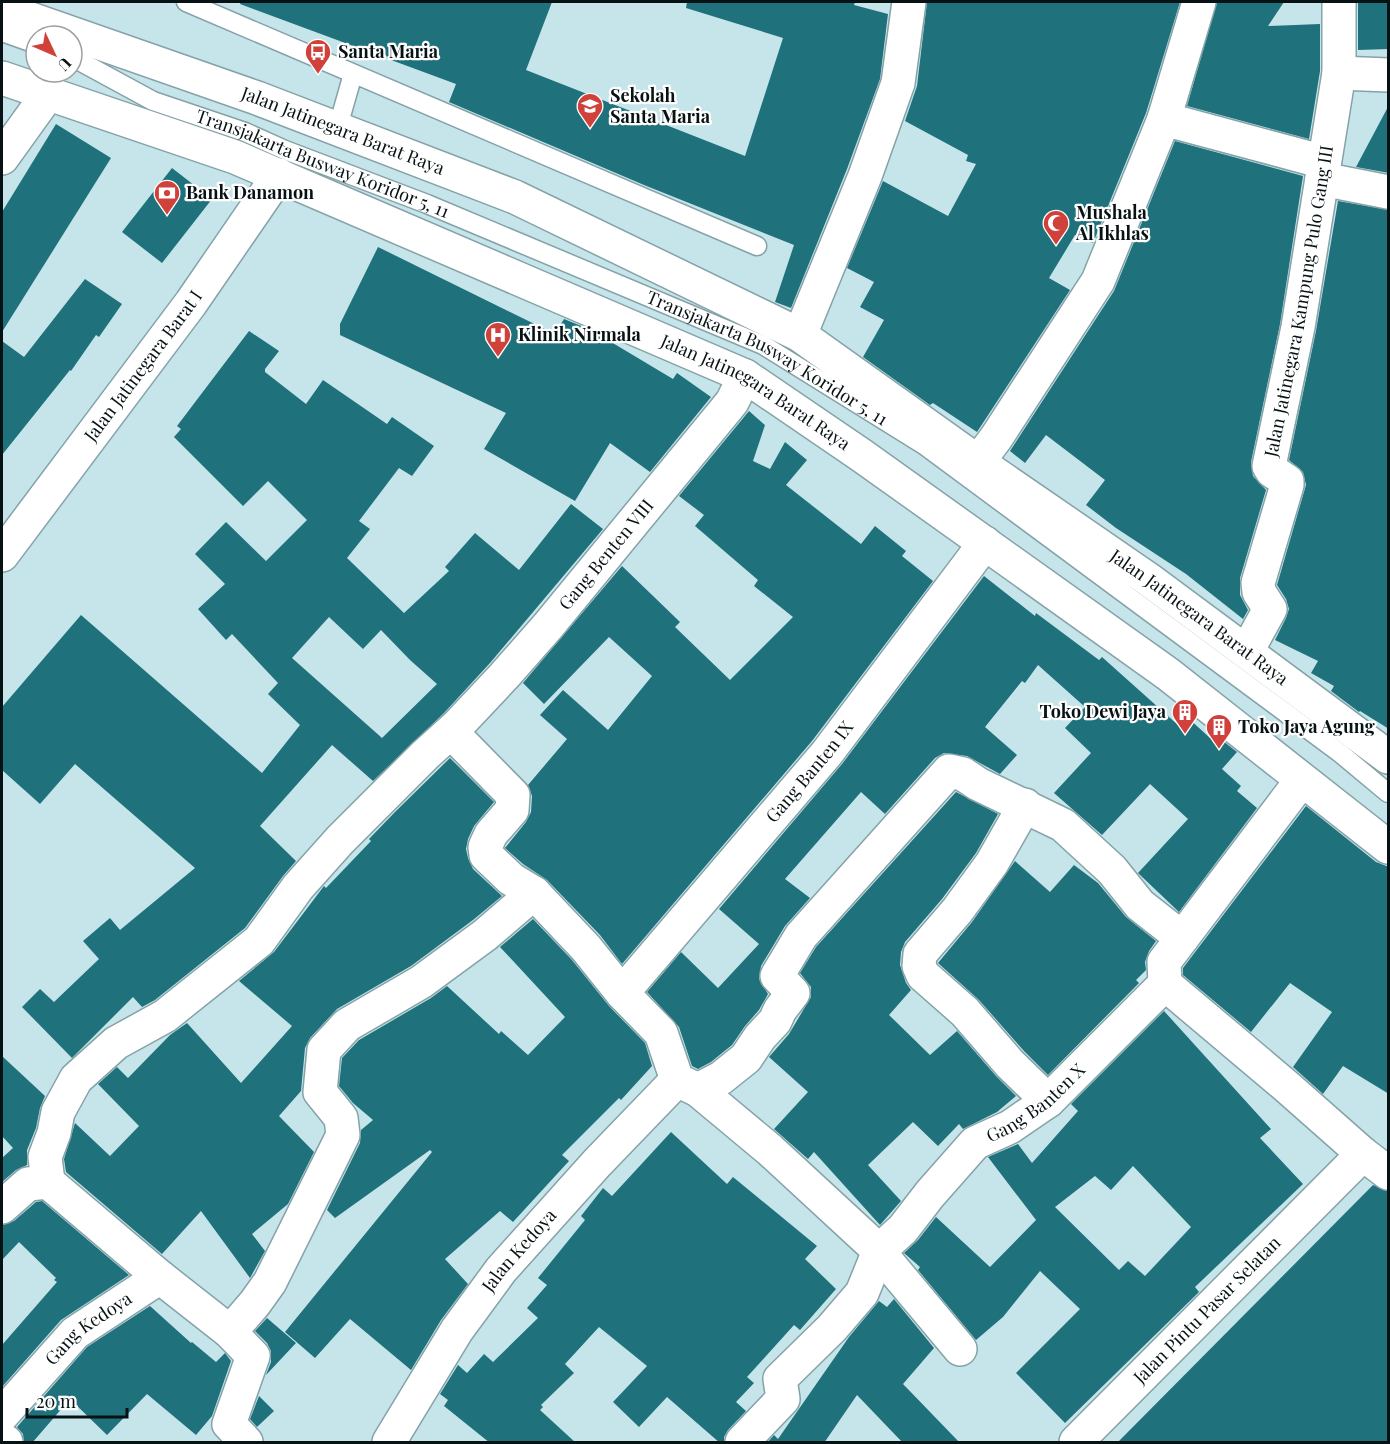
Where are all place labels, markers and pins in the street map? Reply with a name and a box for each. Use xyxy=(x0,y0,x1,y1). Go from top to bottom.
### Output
bus stop icon: Santa Maria xyxy=(303,37,333,75)
place label: Santa Maria xyxy=(338,39,439,63)
place label: Sekolah Santa Maria xyxy=(610,83,711,128)
school or university icon: Sekolah Santa Maria xyxy=(575,91,605,129)
bank icon: Bank Danamon xyxy=(152,178,182,216)
place label: Bank Danamon xyxy=(186,180,314,204)
place label: Mushala Al Ikhlas xyxy=(1075,200,1149,245)
mosque icon: Mushala Al Ikhlas xyxy=(1041,208,1071,246)
hospital icon: Klinik Nirmala xyxy=(483,320,513,358)
place label: Klinik Nirmala xyxy=(518,322,642,346)
building icon: Toko Dewi Jaya xyxy=(1170,697,1200,735)
place label: Toko Dewi Jaya xyxy=(1040,699,1167,723)
building icon: Toko Jaya Agung xyxy=(1204,712,1234,750)
place label: Toko Jaya Agung xyxy=(1238,714,1375,738)

